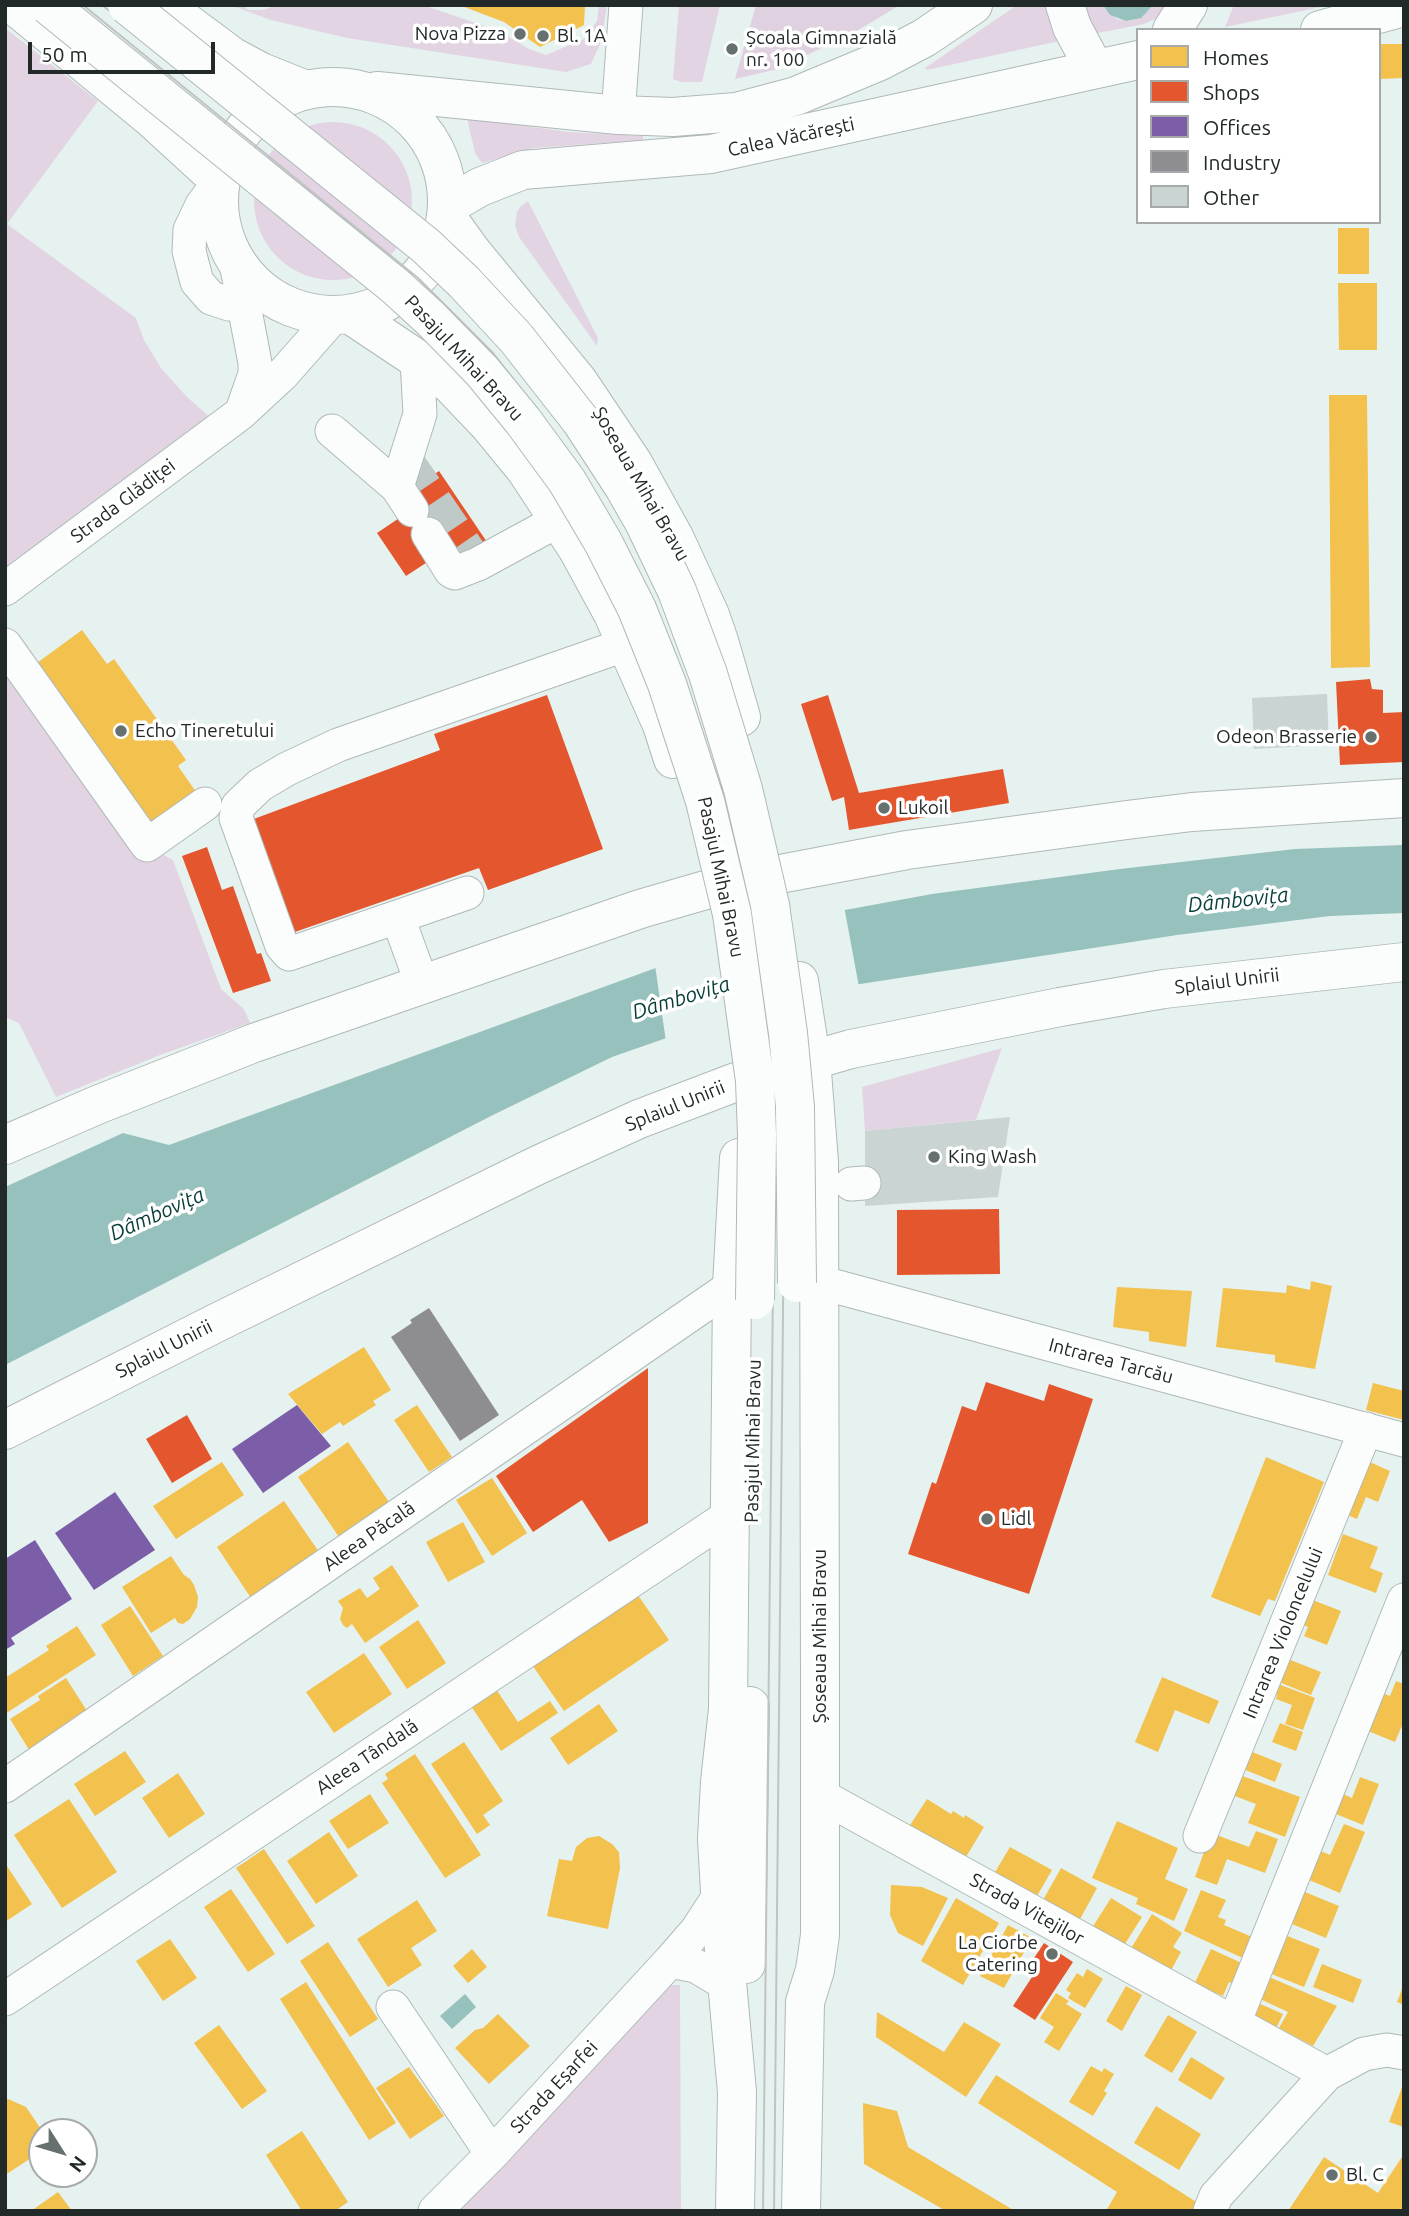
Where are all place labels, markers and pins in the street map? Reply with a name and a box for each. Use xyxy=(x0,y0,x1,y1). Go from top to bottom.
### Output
place label: Nova Pizza xyxy=(415,23,506,45)
place label: Bl. 1A xyxy=(557,25,606,47)
marker: Nova Pizza xyxy=(512,26,528,42)
place label: Școala Gimnazială nr. 100 xyxy=(746,27,897,71)
marker: Bl. 1A xyxy=(535,28,551,44)
marker: Școala Gimnazială nr. 100 xyxy=(724,41,740,57)
place label: Echo Tineretului xyxy=(135,720,274,742)
marker: Echo Tineretului xyxy=(113,723,129,739)
place label: Odeon Brasserie xyxy=(1216,726,1357,748)
marker: Odeon Brasserie xyxy=(1363,729,1379,745)
place label: Lukoil xyxy=(898,797,948,819)
marker: Lukoil xyxy=(876,800,892,816)
place label: King Wash xyxy=(948,1146,1037,1168)
marker: King Wash xyxy=(926,1149,942,1165)
place label: Lidl xyxy=(1001,1508,1031,1530)
marker: Lidl xyxy=(979,1511,995,1527)
place label: La Ciorbe Catering xyxy=(958,1932,1038,1976)
marker: La Ciorbe Catering xyxy=(1044,1946,1060,1962)
place label: Bl. C xyxy=(1346,2164,1384,2186)
marker: Bl. C xyxy=(1324,2167,1340,2183)

